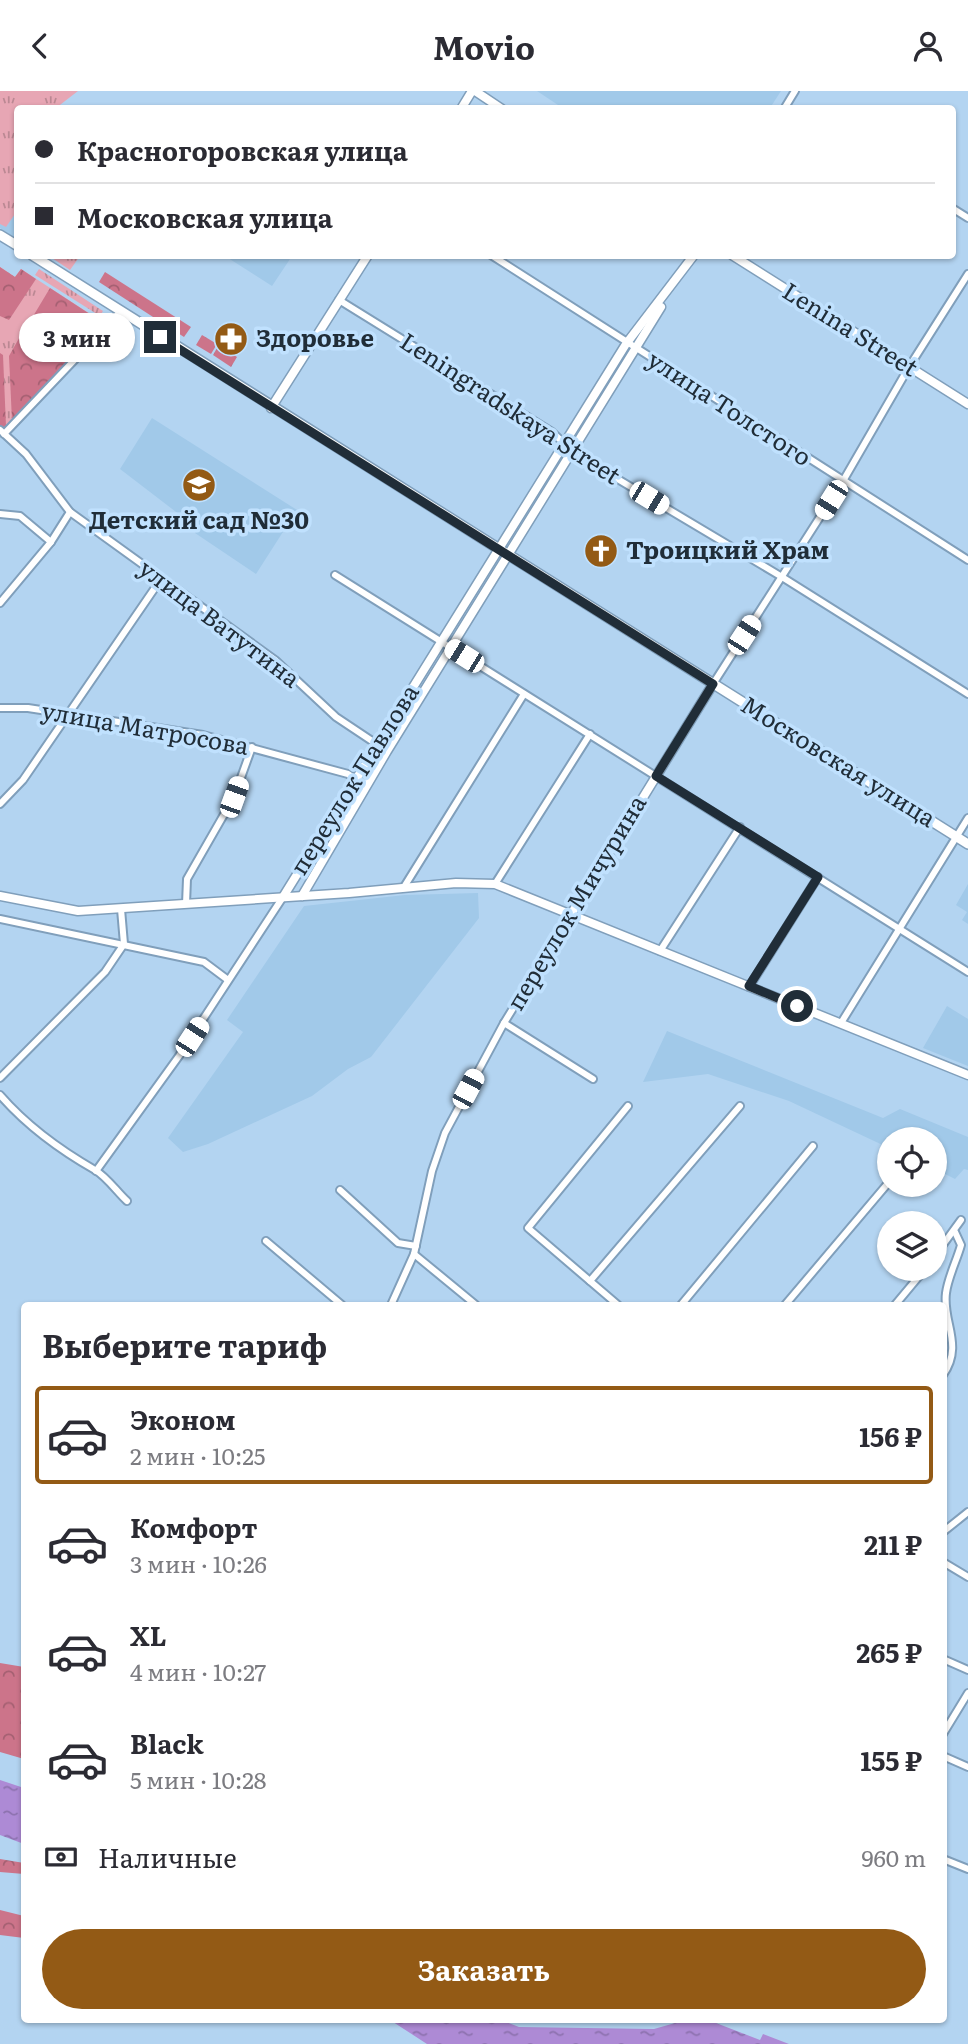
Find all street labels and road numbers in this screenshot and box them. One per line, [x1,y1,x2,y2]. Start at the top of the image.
street label: Lenina Street [777,272,926,384]
street label: Leningradskaya Street [394,322,629,492]
street label: улица Толстого [642,341,819,473]
street label: улица Ватутина [133,550,308,694]
street label: переулок Павлова [280,677,426,881]
street label: Московская улица [735,686,944,834]
street label: улица Матросова [39,691,252,762]
street label: переулок Мичурина [497,787,653,1016]

